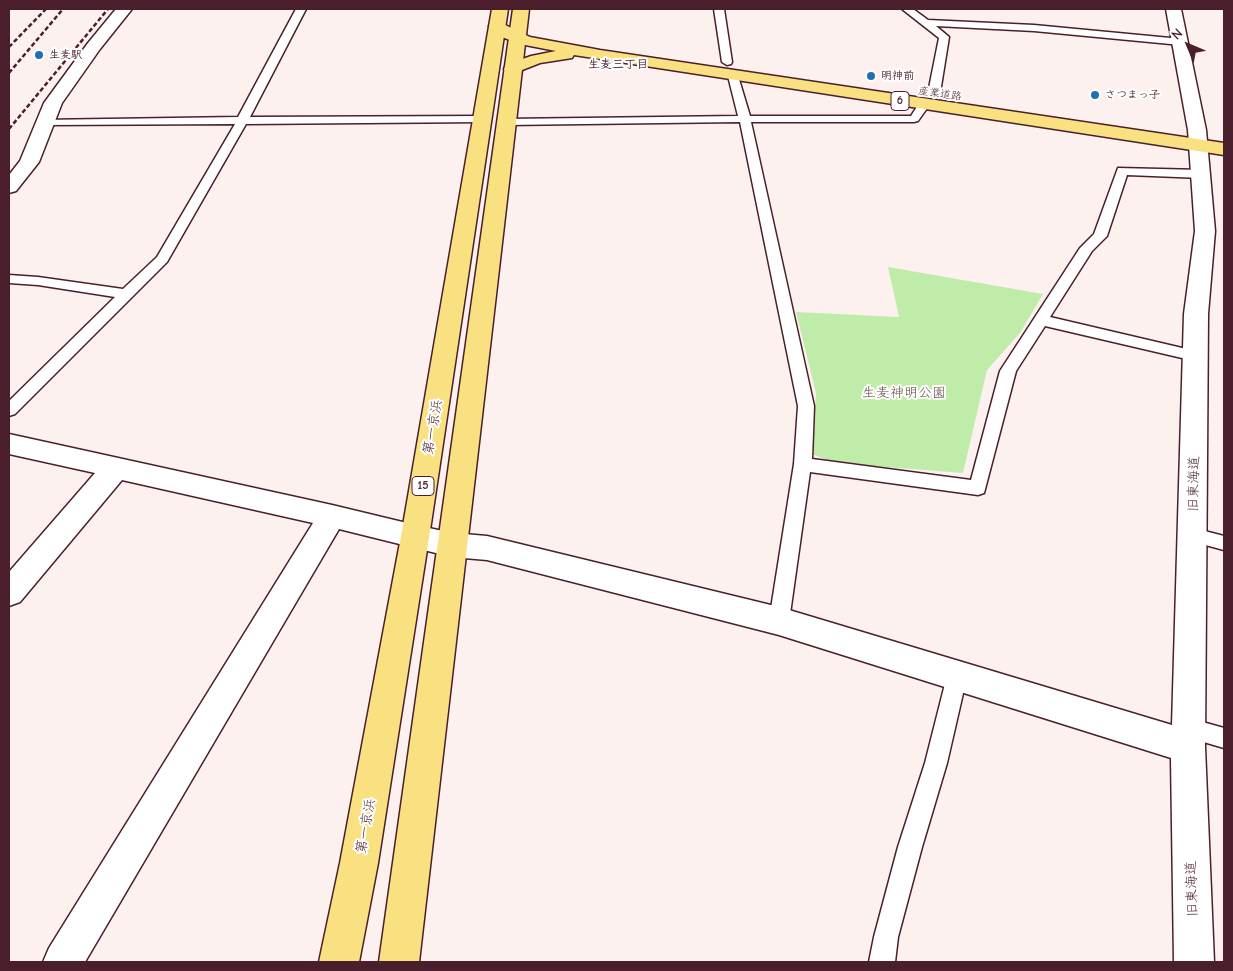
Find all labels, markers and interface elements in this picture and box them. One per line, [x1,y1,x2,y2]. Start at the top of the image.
north arrow [1163,20,1213,70]
text: N [1168,25,1186,43]
place label: 生麦駅 [49,48,82,62]
marker: 生麦駅 [33,49,45,61]
district label: 生麦三丁目 [588,58,648,72]
place label: 明神前 [881,69,914,83]
marker: 明神前 [865,70,877,82]
street label: 産業道路 [917,84,963,104]
place label: さつまっ子 [1105,88,1160,102]
marker: さつまっ子 [1089,89,1101,101]
road number: 6 [891,92,909,110]
park label: 生麦神明公園 [862,385,946,401]
street label: 第一京浜 [420,398,446,456]
street label: 旧東海道 [1185,456,1203,512]
road number: 15 [412,476,434,496]
street label: 第一京浜 [353,797,379,855]
street label: 旧東海道 [1183,861,1201,917]

